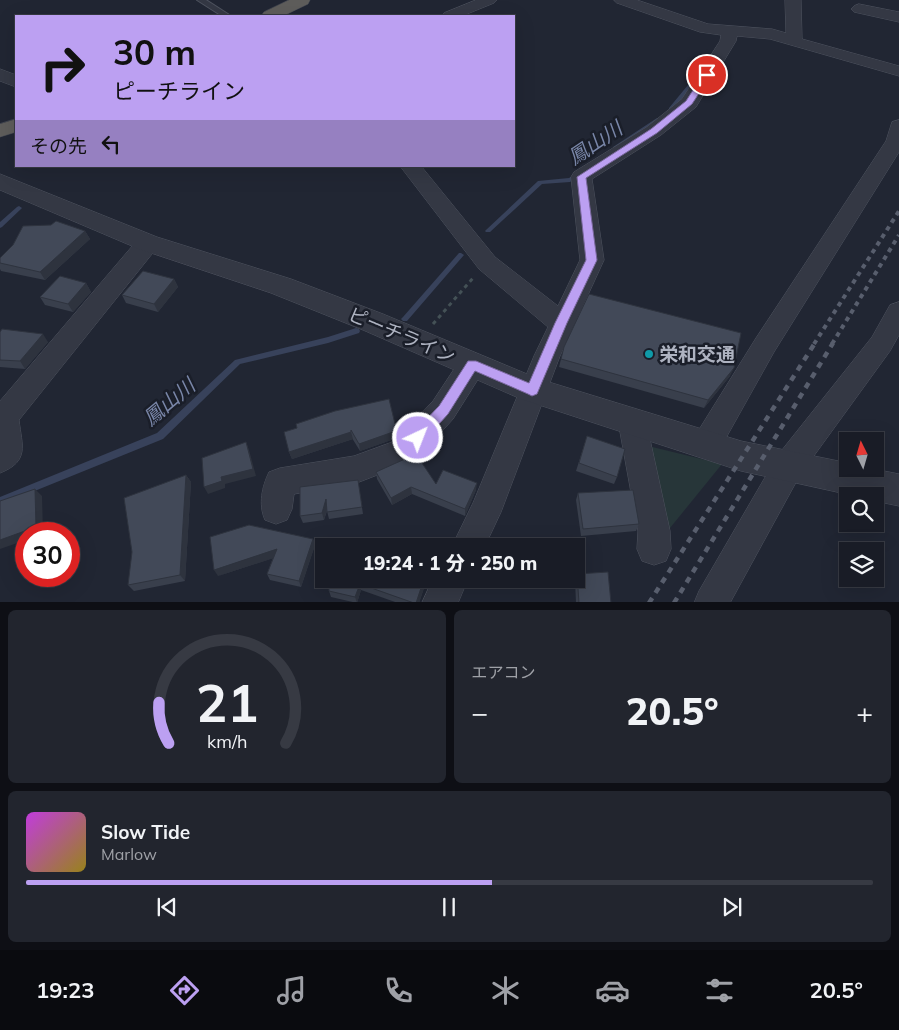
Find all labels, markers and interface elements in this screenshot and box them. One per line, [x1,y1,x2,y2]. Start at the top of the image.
text: 30 m [113,30,196,74]
icon: right [30,35,95,100]
pin [686,54,728,96]
icon: arrive [693,61,721,89]
text: ピーチライン [113,77,245,105]
water label: 鳳山川 [563,114,628,170]
icon: left [97,130,125,158]
text: その先 [30,134,87,158]
street label: ピーチライン [345,302,459,368]
place label: 栄和交通 [659,342,735,366]
marker: 栄和交通 [643,348,655,360]
water label: 鳳山川 [138,371,201,430]
position arrow [391,411,443,463]
north arrow [839,432,884,478]
map controls [839,432,884,587]
button: search [839,487,884,532]
speed limit sign: 30 [15,522,80,587]
button: layers [839,542,884,587]
text: 19:24 · 1 分 · 250 m [363,551,537,575]
text: エアコン [472,662,536,682]
text: 21 [196,670,258,735]
text: 20.5° [626,687,719,735]
text: − [472,695,488,730]
text: + [856,695,873,730]
text: km/h [207,730,247,752]
text: Slow Tide [101,820,190,844]
text: Marlow [101,844,157,864]
icon: previous [153,893,181,921]
icon: pause [435,893,463,921]
icon: next [718,893,746,921]
icon: directions [167,973,202,1008]
icon: music [274,973,309,1008]
icon: phone [381,973,416,1008]
icon: climate [488,973,523,1008]
icon: car [595,973,630,1008]
icon: filters [702,973,737,1008]
text: 19:23 [36,976,94,1004]
text: 20.5° [809,976,863,1004]

